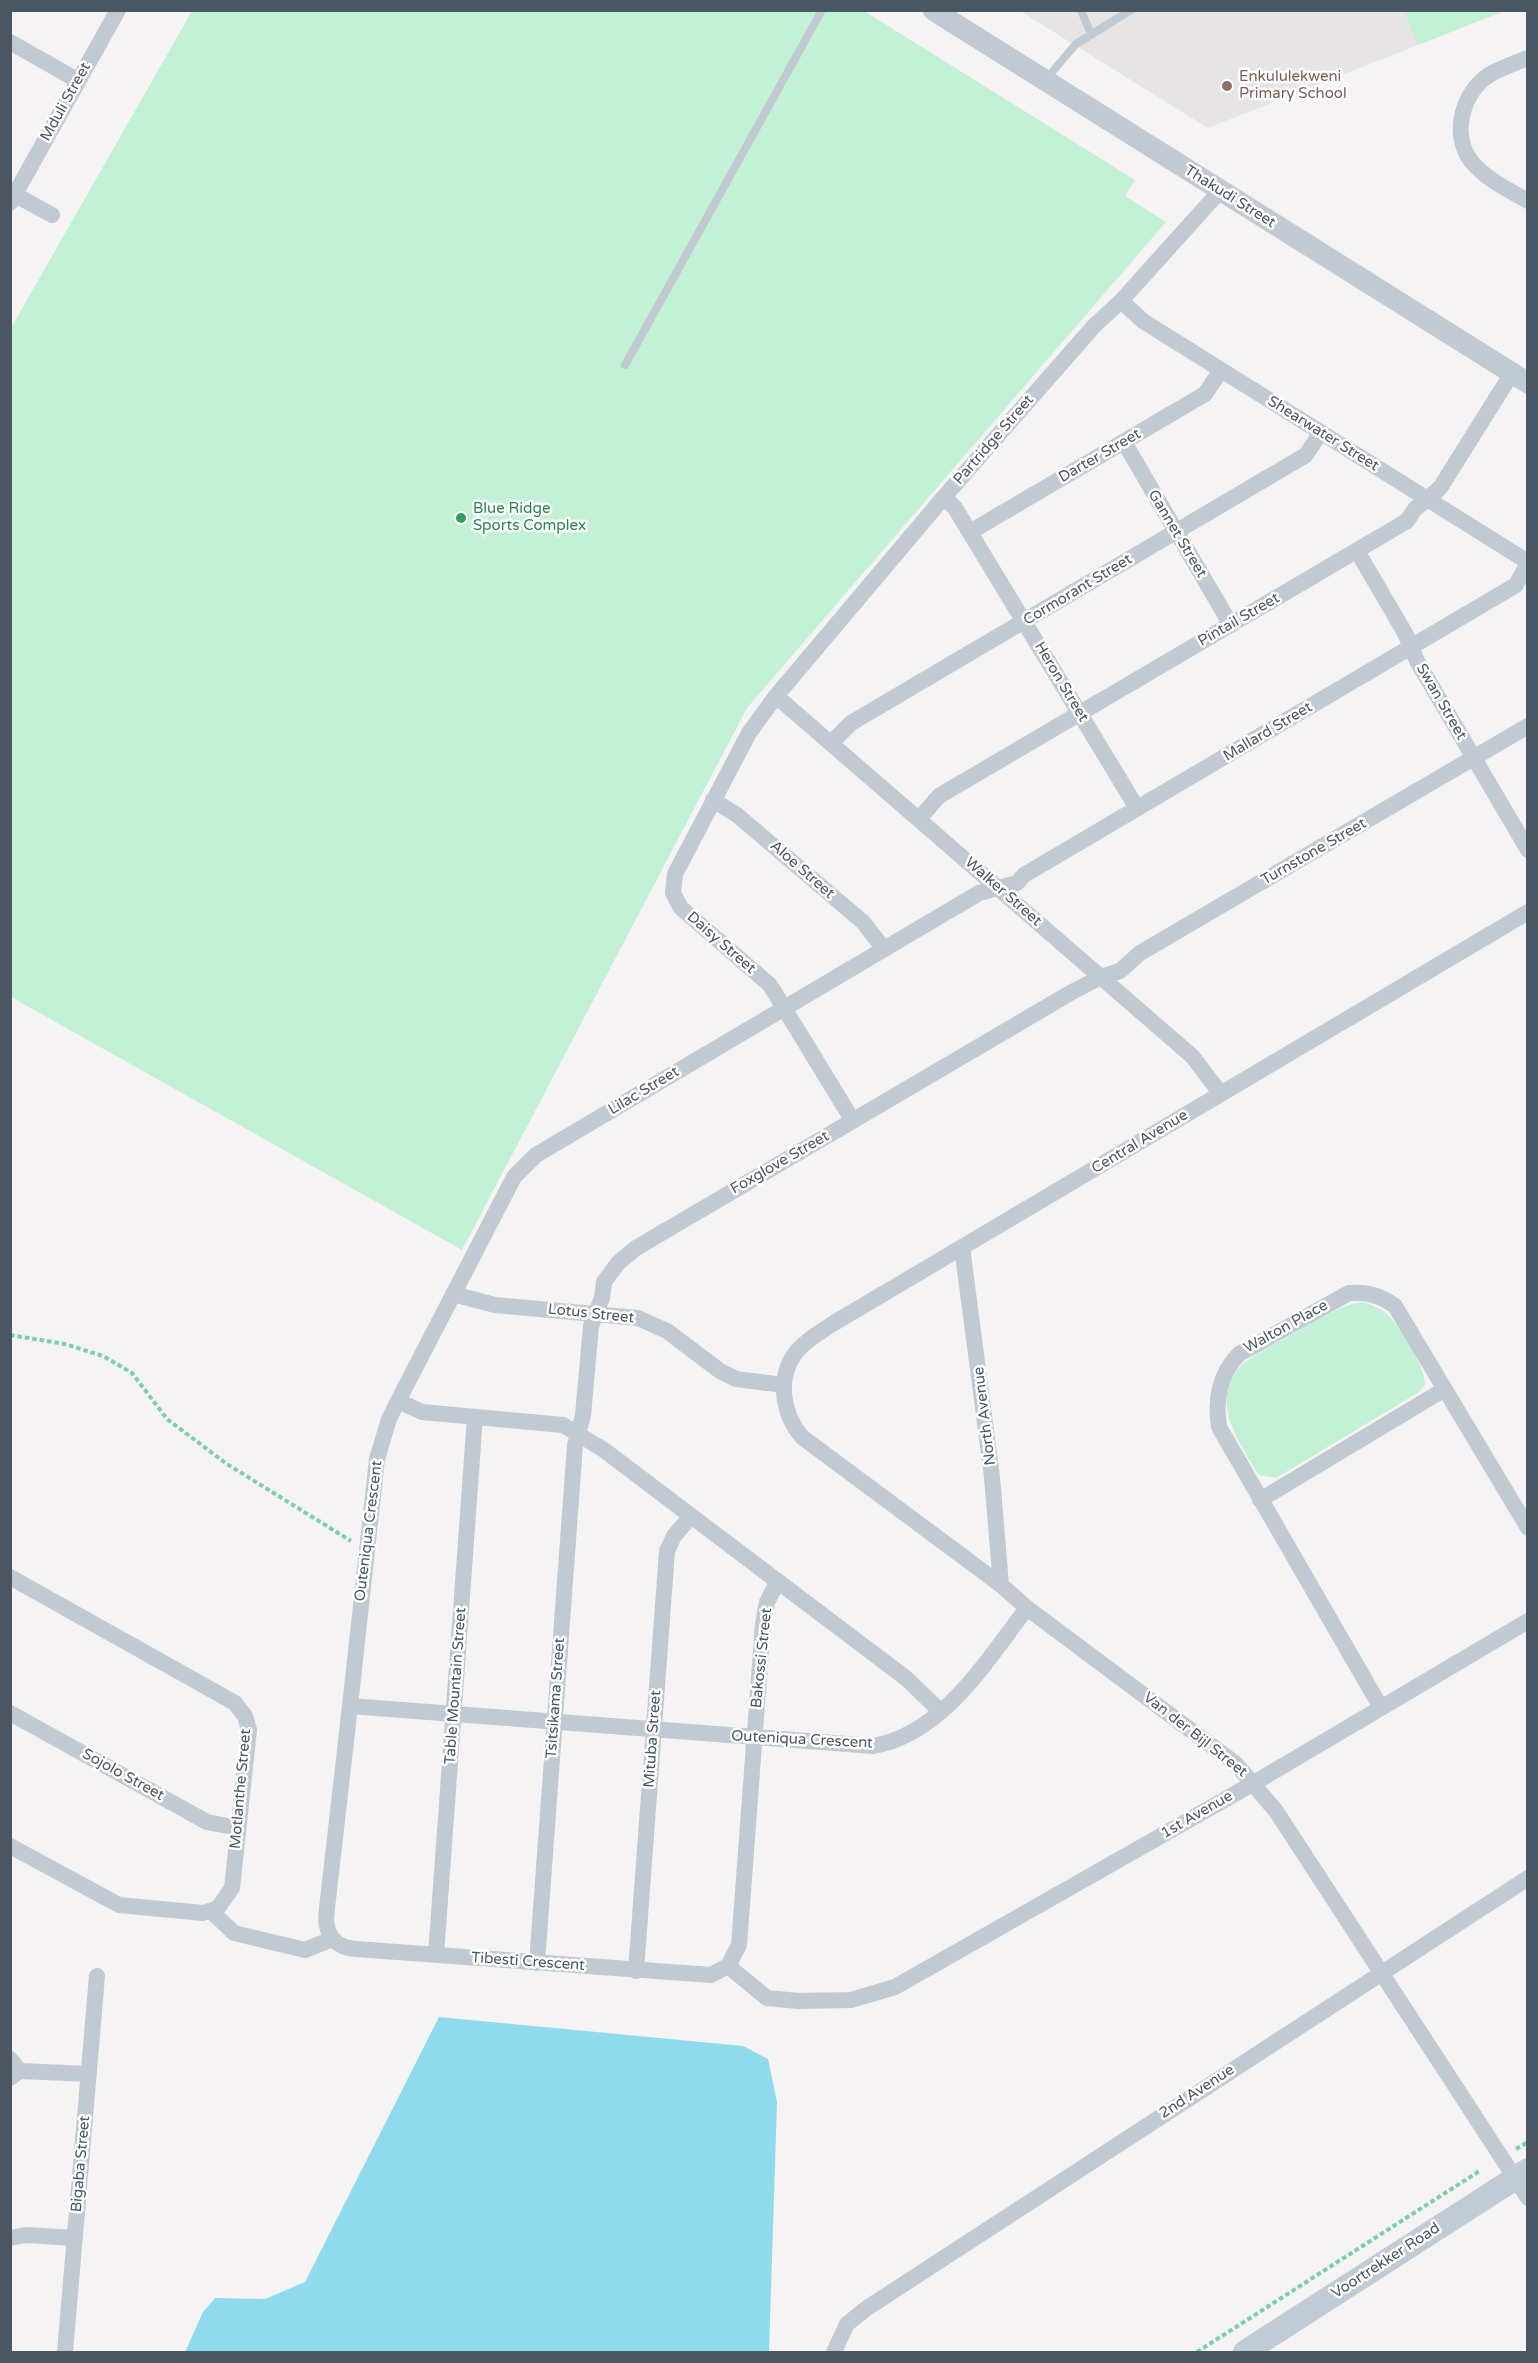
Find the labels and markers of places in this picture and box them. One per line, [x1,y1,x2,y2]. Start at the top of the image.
place label: Enkululekweni Primary School [1239,68,1347,103]
marker: Enkululekweni Primary School [1220,79,1234,93]
place label: Blue Ridge Sports Complex [473,500,586,535]
marker: Blue Ridge Sports Complex [454,511,468,525]

